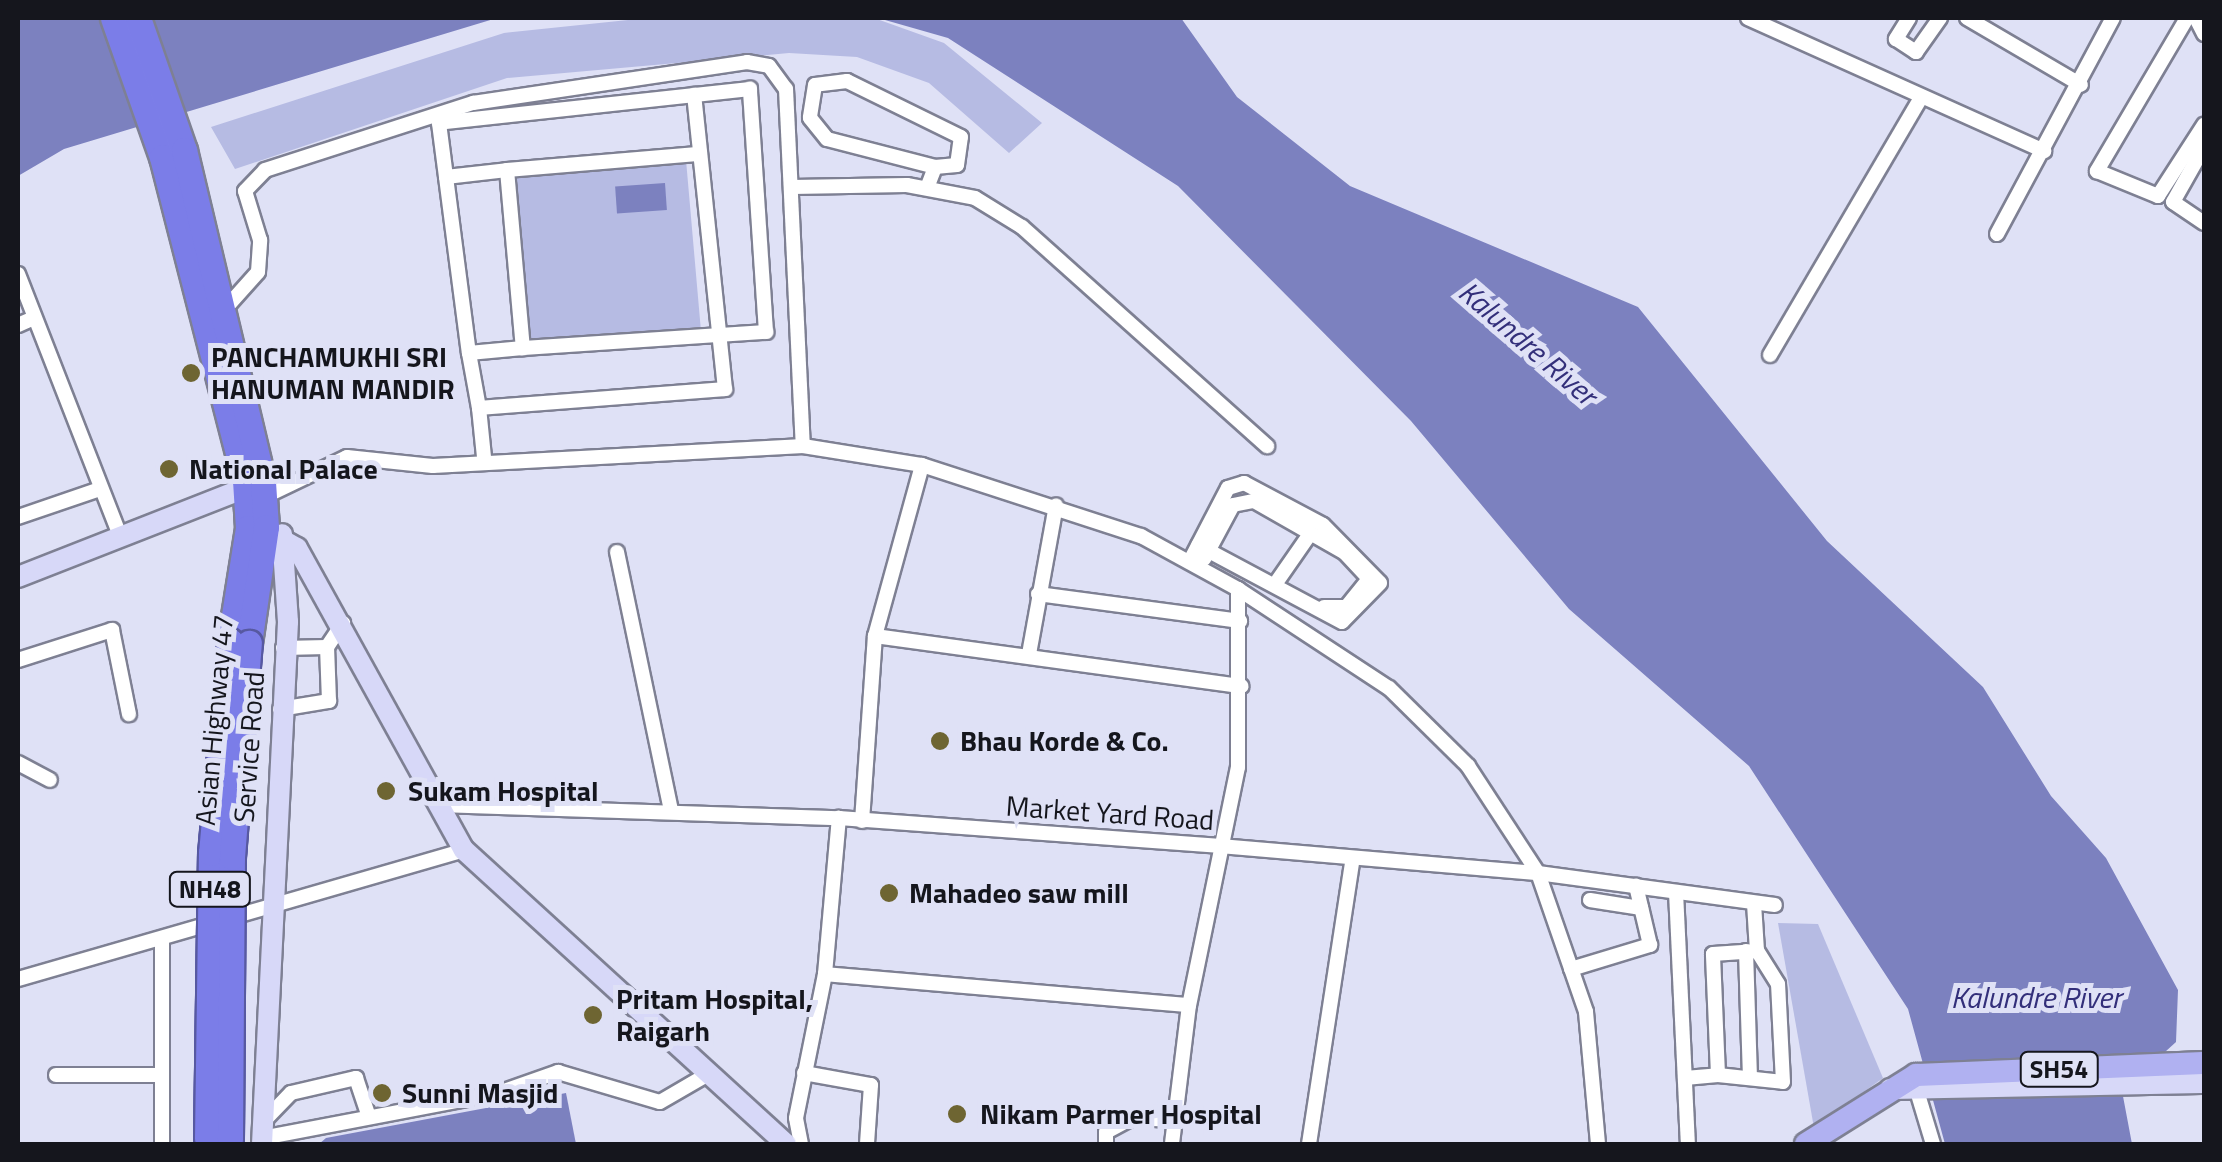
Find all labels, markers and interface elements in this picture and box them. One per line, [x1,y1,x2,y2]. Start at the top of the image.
water label: Kalundre River [1452,273,1604,413]
place label: PANCHAMUKHI SRI HANUMAN MANDIR [211,340,454,406]
marker: PANCHAMUKHI SRI HANUMAN MANDIR [180,362,202,384]
place label: National Palace [189,452,378,486]
marker: National Palace [158,458,180,480]
street label: Asian Highway 47 [188,613,240,827]
street label: Service Road [227,670,271,824]
place label: Bhau Korde & Co. [960,724,1169,758]
marker: Bhau Korde & Co. [929,730,951,752]
place label: Sukam Hospital [408,774,599,808]
marker: Sukam Hospital [373,778,399,804]
street label: Market Yard Road [1005,789,1215,837]
road number: NH48 [168,869,252,909]
place label: Mahadeo saw mill [909,876,1129,910]
marker: Mahadeo saw mill [878,882,900,904]
water label: Kalundre River [1951,979,2121,1015]
place label: Pritam Hospital, Raigarh [616,982,813,1048]
marker: Pritam Hospital, Raigarh [580,1002,606,1028]
road number: SH54 [2019,1049,2099,1089]
place label: Sunni Masjid [402,1076,558,1110]
marker: Sunni Masjid [371,1082,393,1104]
place label: Nikam Parmer Hospital [980,1097,1262,1131]
marker: Nikam Parmer Hospital [944,1101,970,1127]

